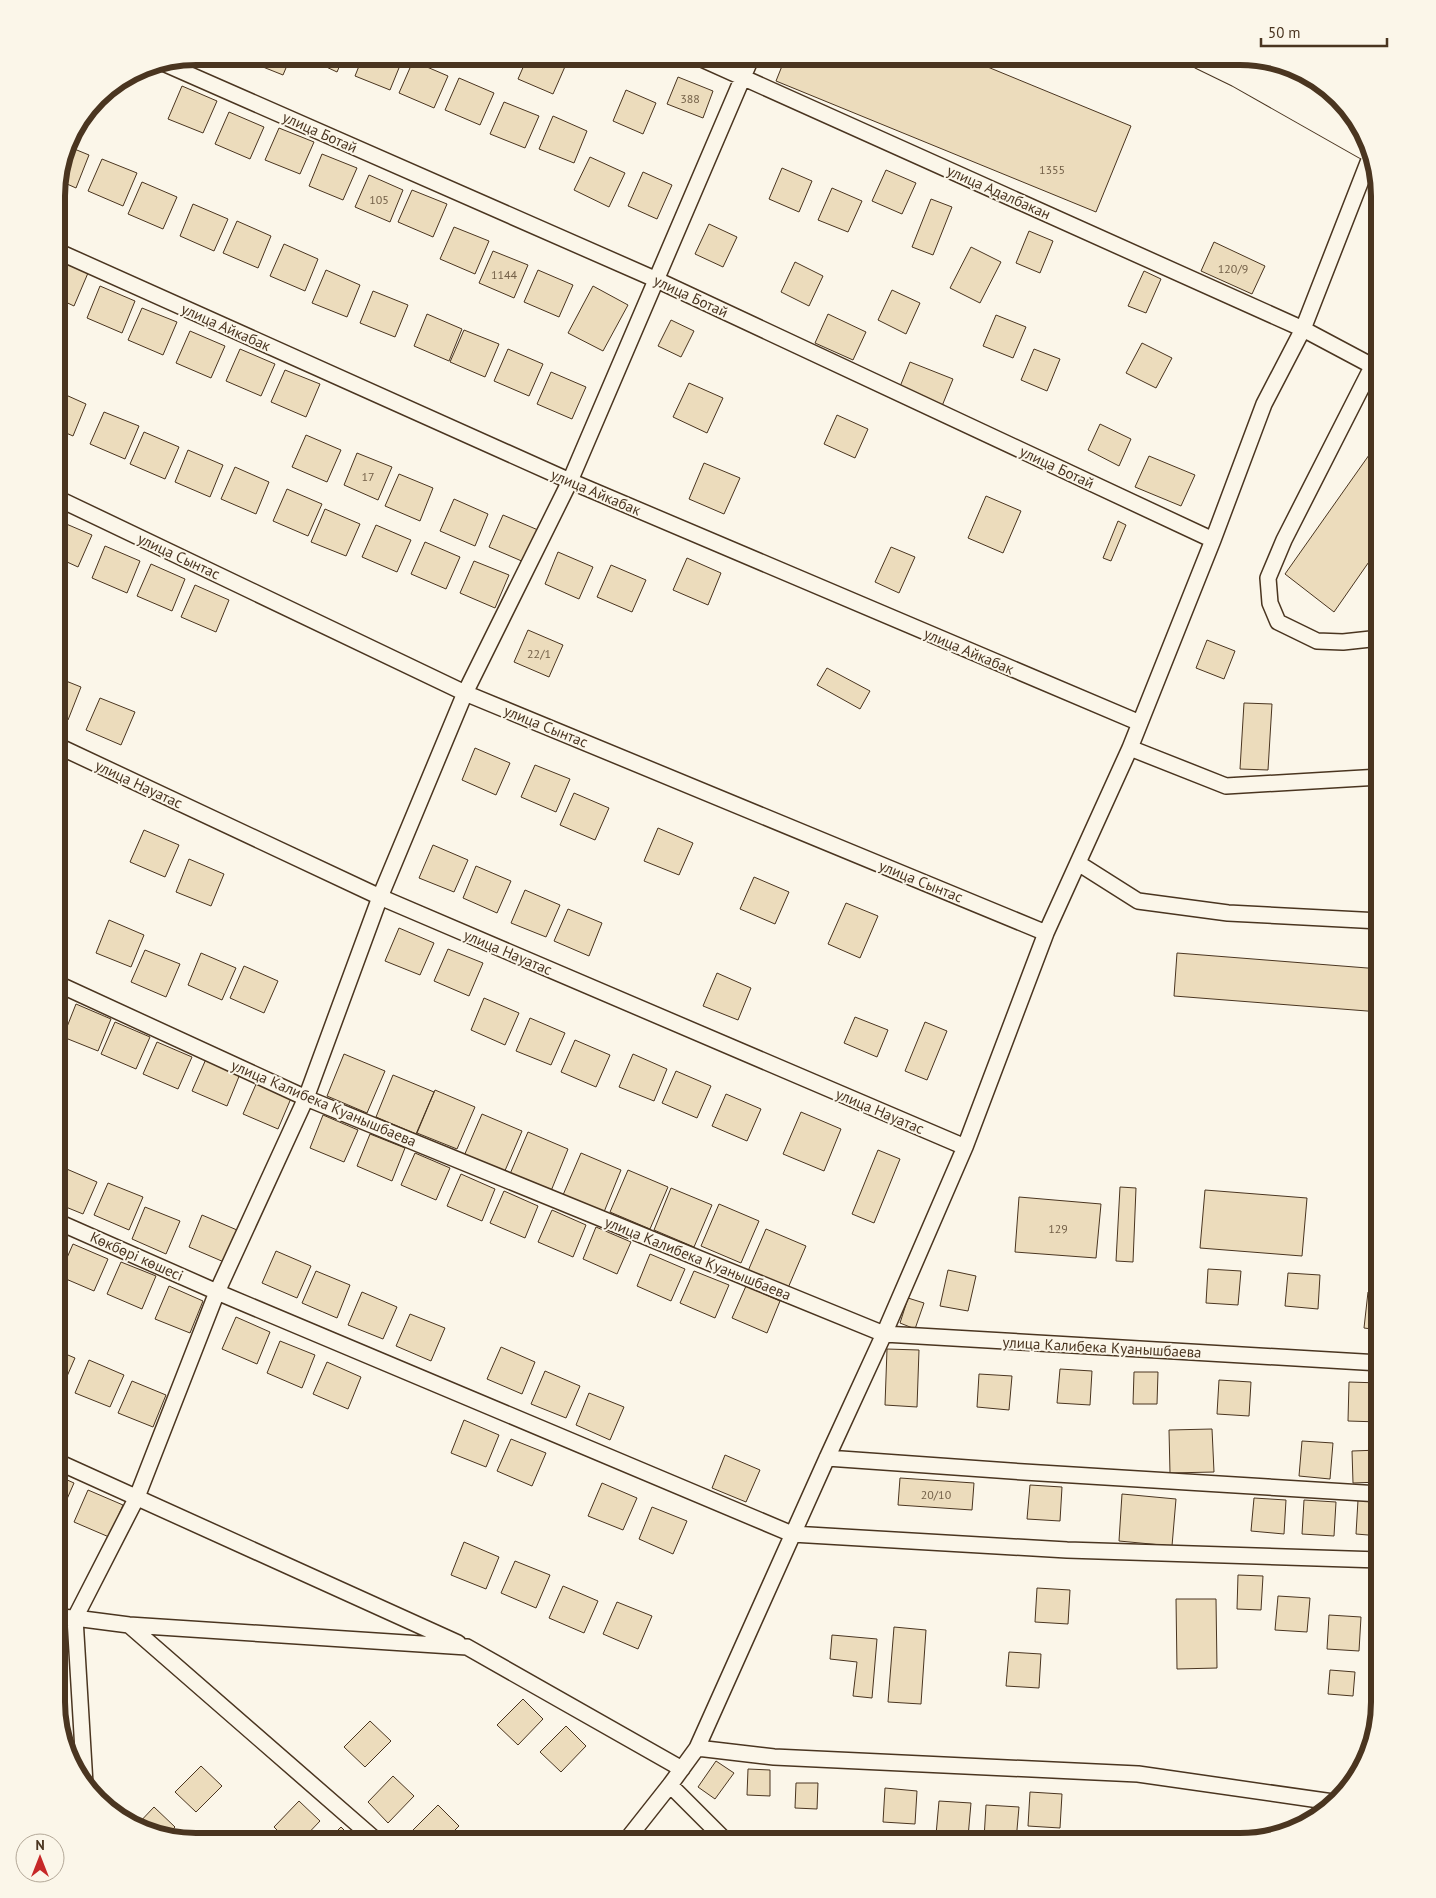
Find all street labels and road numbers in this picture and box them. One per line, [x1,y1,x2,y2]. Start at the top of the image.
street label: улица Ботай [280,107,360,157]
street label: улица Адалбакан [944,161,1054,223]
street label: улица Ботай [651,271,731,321]
street label: улица Айкабак [178,299,274,356]
street label: улица Ботай [1017,442,1097,492]
street label: улица Айкабак [548,465,645,520]
street label: улица Сынтас [135,529,224,583]
street label: улица Айкабак [921,624,1018,679]
street label: улица Сынтас [501,701,591,752]
street label: улица Науатас [92,755,186,813]
street label: улица Сынтас [876,856,966,907]
street label: улица Науатас [461,925,555,979]
street label: улица Калибека Куанышбаева [228,1055,420,1151]
street label: улица Науатас [833,1084,927,1138]
street label: улица Калибека Куанышбаева [602,1212,794,1304]
street label: Көкбөрі көшесі [87,1227,187,1285]
street label: улица Калибека Куанышбаева [1002,1332,1202,1362]

